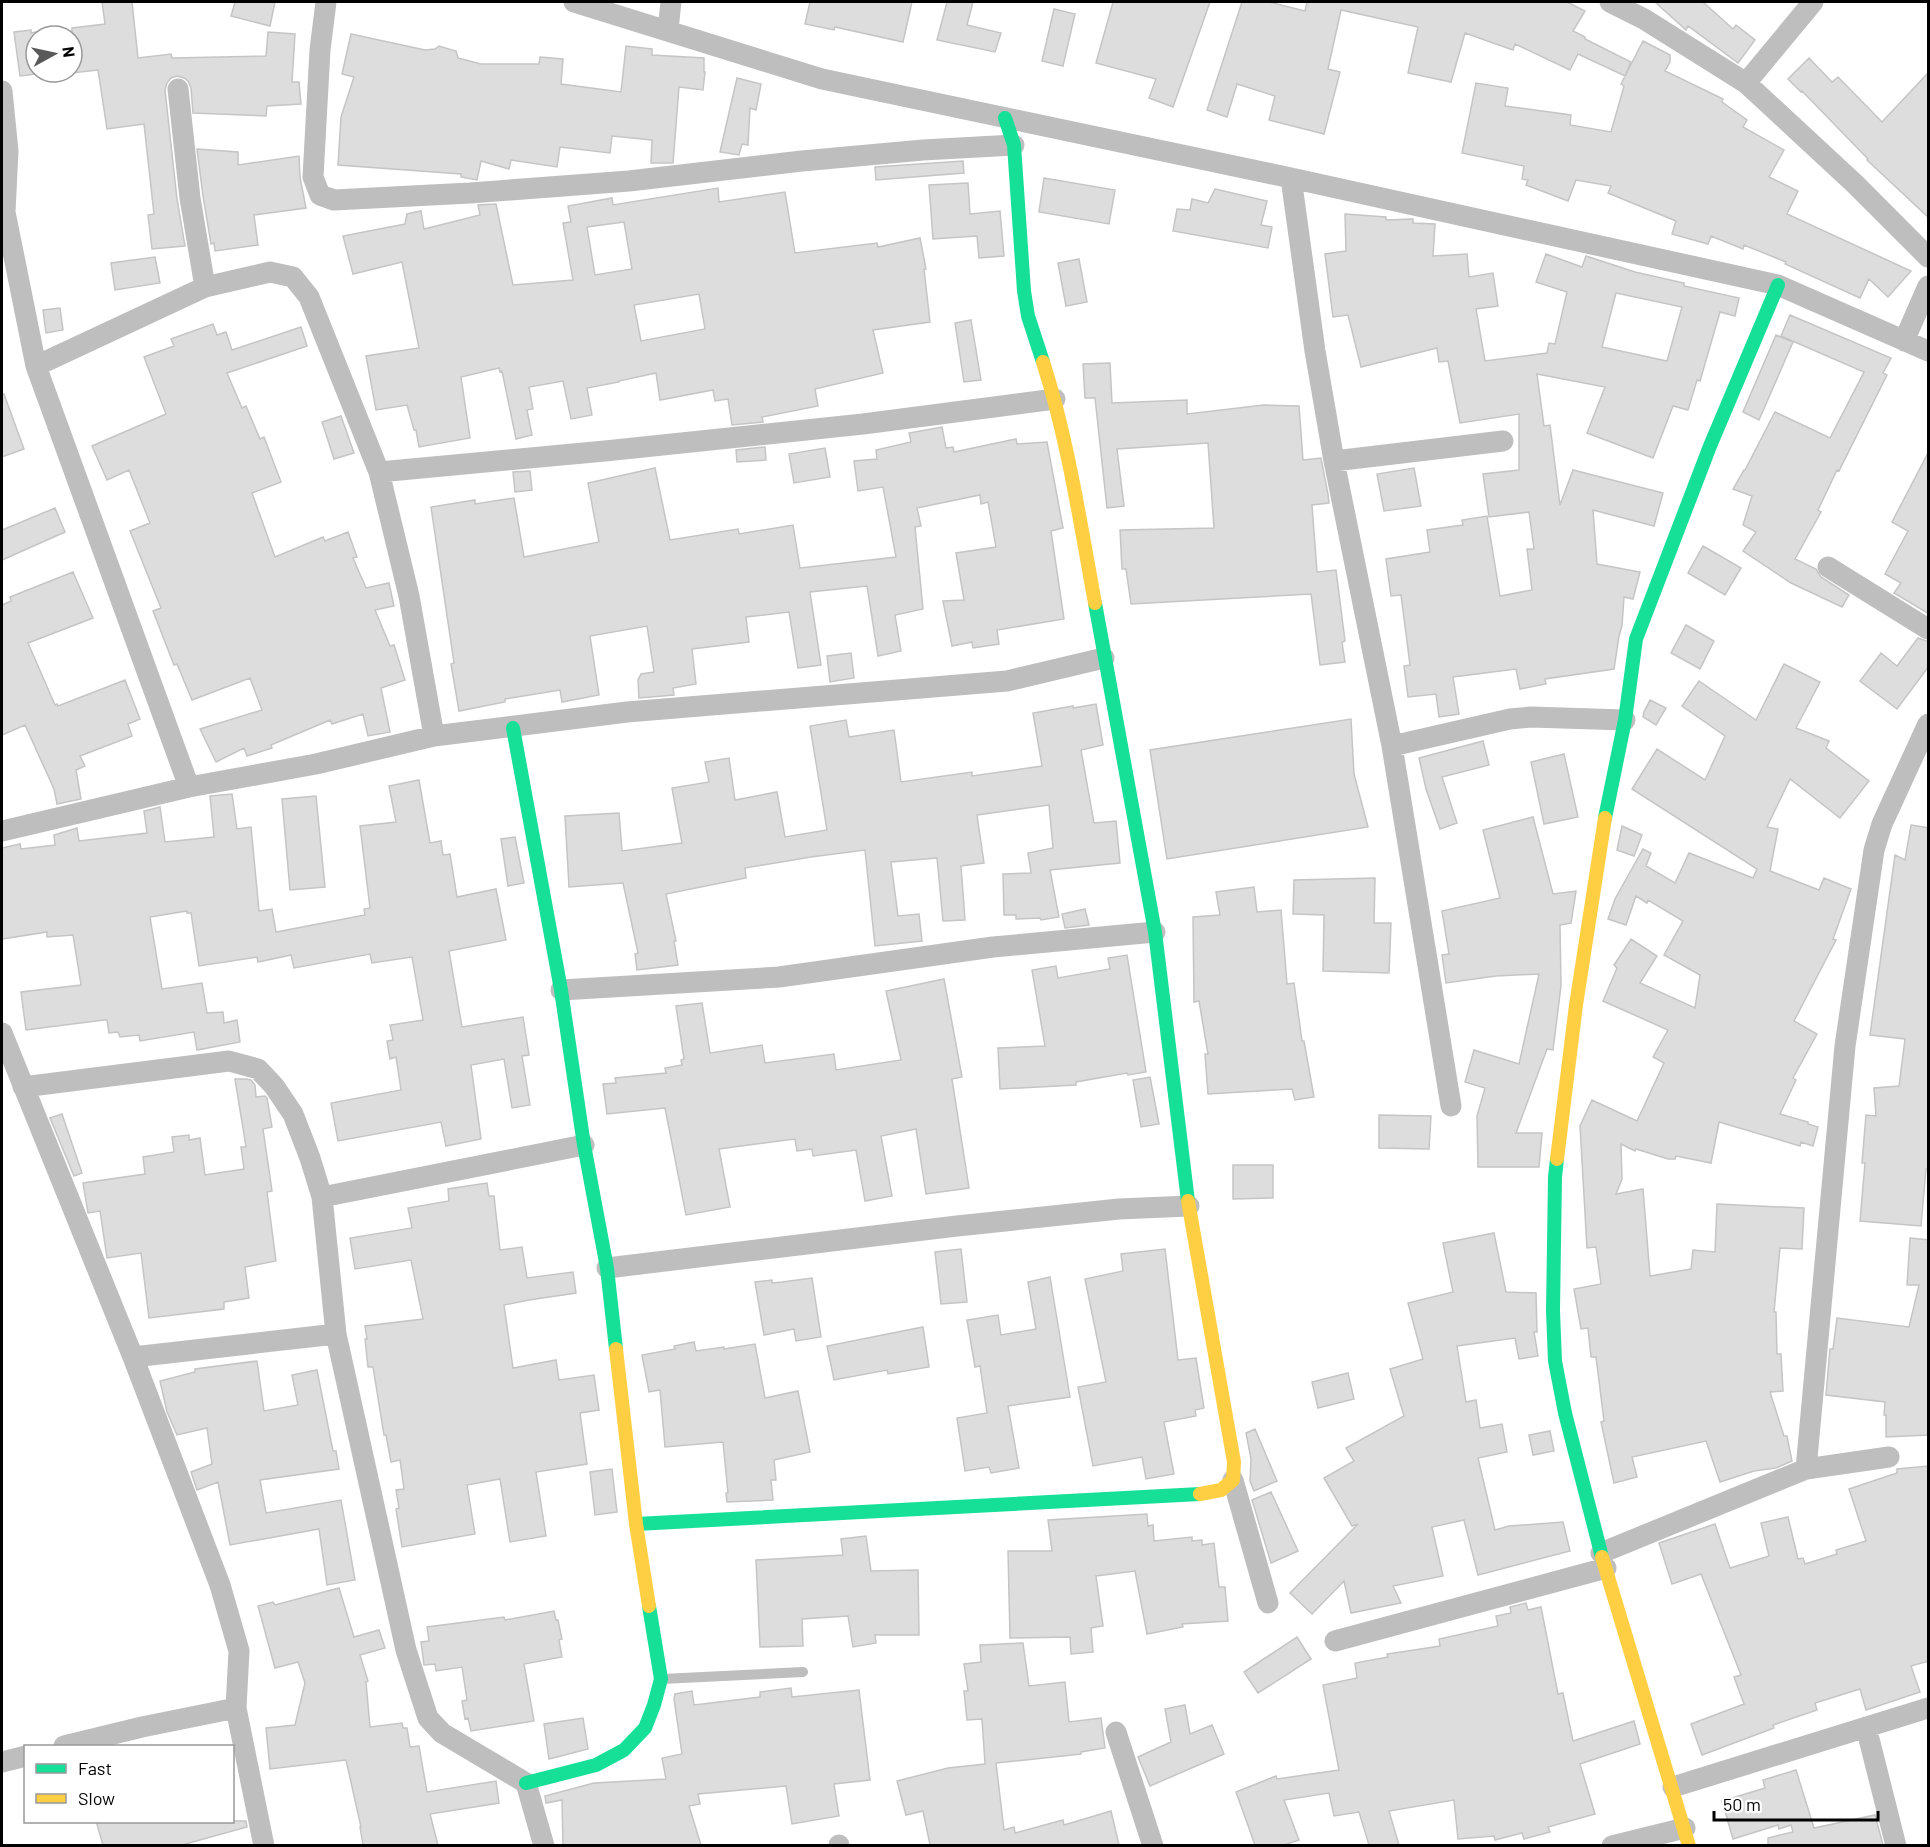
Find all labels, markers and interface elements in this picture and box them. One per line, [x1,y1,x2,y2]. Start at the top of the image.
north arrow [24,24,84,84]
text: N [59,45,79,58]
legend [24,1745,234,1823]
text: Fast [78,1757,112,1779]
scale bar [1714,1784,1878,1822]
text: Slow [78,1787,115,1809]
text: 50 m [1723,1793,1761,1815]

